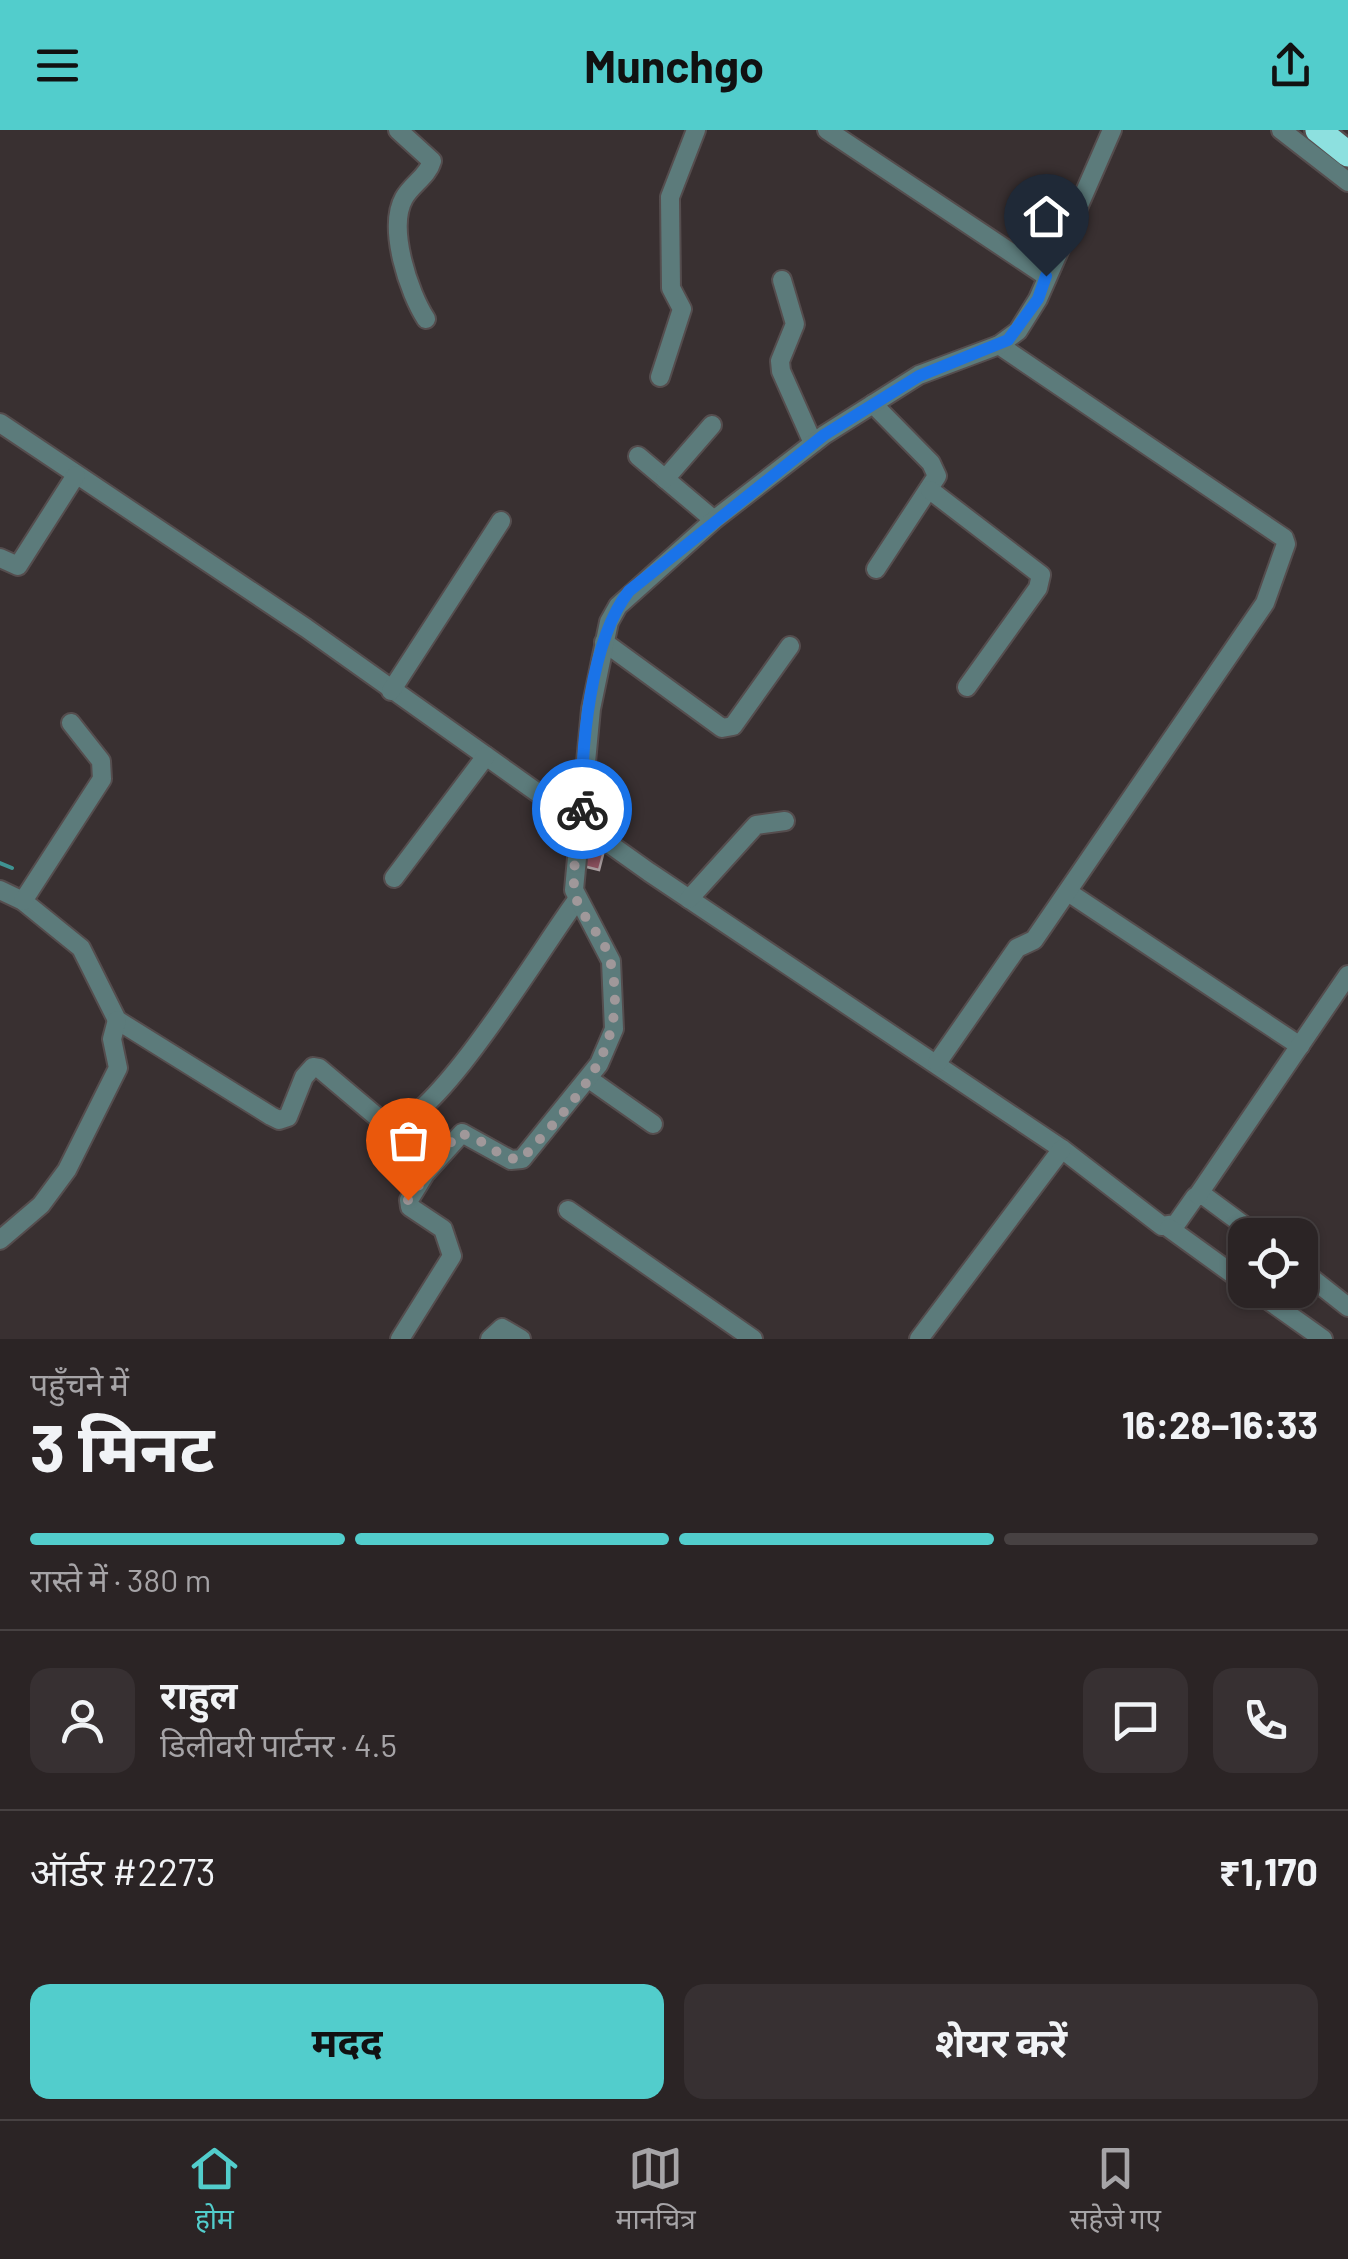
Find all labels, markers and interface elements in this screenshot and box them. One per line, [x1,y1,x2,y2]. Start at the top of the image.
icon: menu [30,38,85,93]
text: Munchgo [584,38,764,92]
icon: share [1263,38,1318,93]
pin [1004,174,1089,277]
icon: home [1019,189,1074,244]
courier [532,759,632,859]
icon: bike [555,782,610,837]
pin [366,1098,451,1201]
icon: bag [381,1113,436,1168]
map controls [1228,1218,1318,1308]
button: locate [1228,1218,1318,1308]
text: पहुँचने में [30,1364,129,1402]
text: 16:28–16:33 [1122,1401,1318,1447]
text: 3 मिनट [30,1407,215,1485]
text: रास्ते में · 380 m [30,1560,211,1598]
button: person [30,1668,135,1773]
button: chat [1083,1668,1188,1773]
button: phone [1213,1668,1318,1773]
text: राहुल [160,1671,237,1717]
text: डिलीवरी पार्टनर · 4.5 [160,1725,397,1763]
text: ऑर्डर #2273 [30,1848,216,1894]
text: ₹1,170 [1219,1848,1318,1894]
button: मदद [30,1984,664,2099]
button: शेयर करें [684,1984,1318,2099]
tab: होम [187,2141,242,2240]
tab: मानचित्र [616,2141,696,2240]
tab: सहेजे गए [1070,2141,1161,2240]

